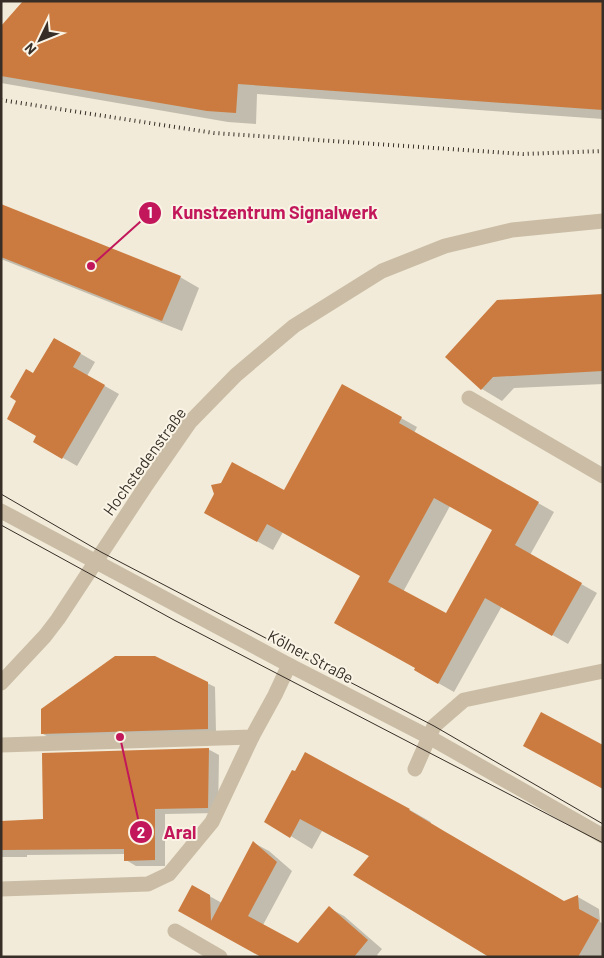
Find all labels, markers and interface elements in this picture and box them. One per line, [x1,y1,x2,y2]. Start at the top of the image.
north arrow [15,15,65,65]
text: N [21,40,40,58]
callout: Kunstzentrum Signalwerk [137,197,388,230]
text: Kunstzentrum Signalwerk [172,201,378,223]
text: 1 [147,203,153,221]
street label: Hochstedenstraße [98,403,190,519]
street label: Kölner Straße [265,625,357,687]
callout: Aral [128,816,206,849]
text: Aral [164,821,196,843]
text: 2 [137,823,145,841]

